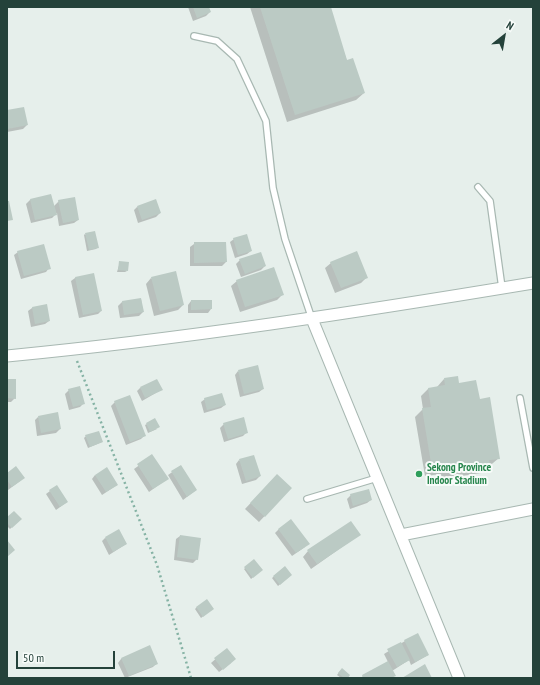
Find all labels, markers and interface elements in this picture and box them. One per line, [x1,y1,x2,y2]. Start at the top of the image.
north arrow [484,16,524,56]
text: N [504,18,516,33]
place label: Sekong Province Indoor Stadium [427,461,491,487]
marker: Sekong Province Indoor Stadium [414,469,424,479]
scale bar [18,643,117,669]
text: 50 m [23,650,44,665]

